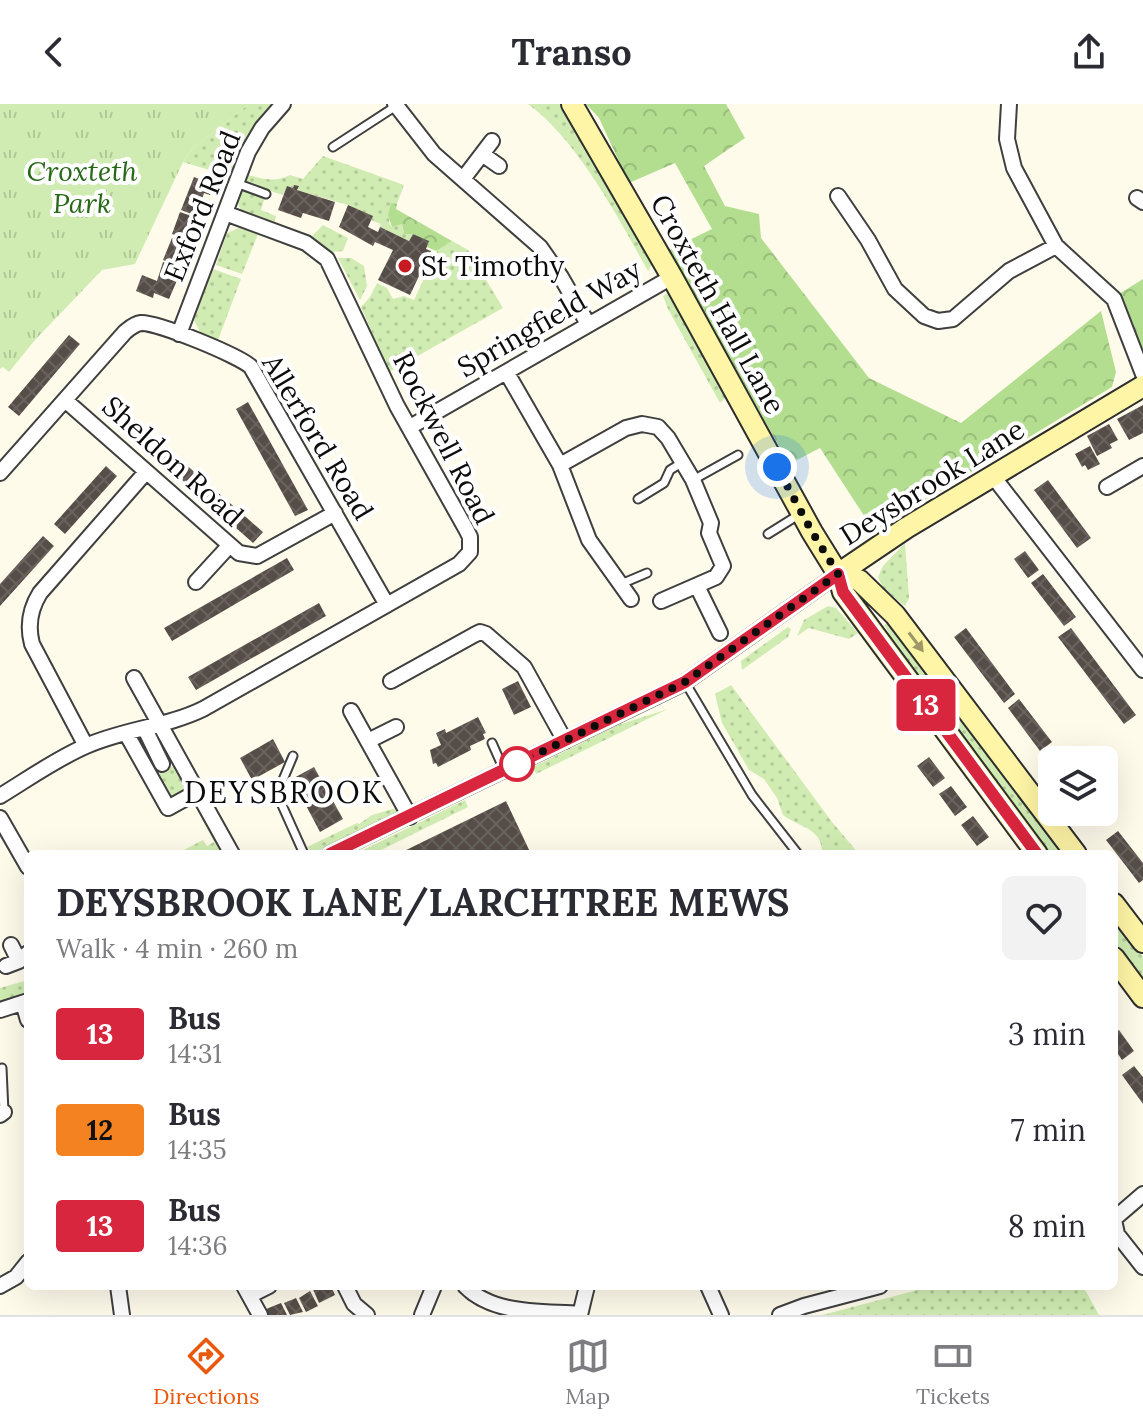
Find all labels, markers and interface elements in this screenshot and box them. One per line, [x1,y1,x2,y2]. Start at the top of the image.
text: Transo [511,29,632,75]
icon: back [32,30,76,74]
icon: share [1067,30,1111,74]
street label: Exford Road [156,126,248,286]
park label: Croxteth Park [27,153,137,221]
street label: Croxteth Hall Lane [643,188,793,420]
place label: St Timothy [421,248,565,284]
street label: Springfield Way [451,251,647,385]
marker: St Timothy [396,257,414,275]
street label: Rockwell Road [385,346,503,530]
street label: Allerford Road [254,347,382,526]
street label: Sheldon Road [95,388,251,534]
street label: Deysbrook Lane [833,411,1031,553]
your location [757,447,797,487]
one-way arrow [908,631,924,653]
line badge: 13 [890,679,962,731]
text: 13 [912,687,940,723]
map controls [1038,746,1118,826]
button: layers [1038,746,1118,826]
unlabelled marker [500,747,534,781]
district label: DEYSBROOK [184,773,384,811]
button: heart [1002,876,1086,960]
text: DEYSBROOK LANE/LARCHTREE MEWS [56,878,790,926]
text: Walk · 4 min · 260 m [56,932,298,965]
text: Bus [168,999,221,1037]
text: 3 min [1008,1015,1086,1053]
text: 13 [86,1016,114,1052]
text: 14:31 [168,1037,222,1070]
text: Bus [168,1095,221,1133]
text: 7 min [1011,1111,1086,1149]
text: 12 [87,1112,113,1148]
text: 14:35 [168,1133,227,1166]
text: Bus [168,1191,221,1229]
text: 8 min [1008,1207,1086,1245]
text: 13 [86,1208,114,1244]
text: 14:36 [168,1229,228,1262]
tab: Directions [153,1334,259,1410]
tab: Map [565,1334,610,1410]
tab: Tickets [916,1334,990,1410]

